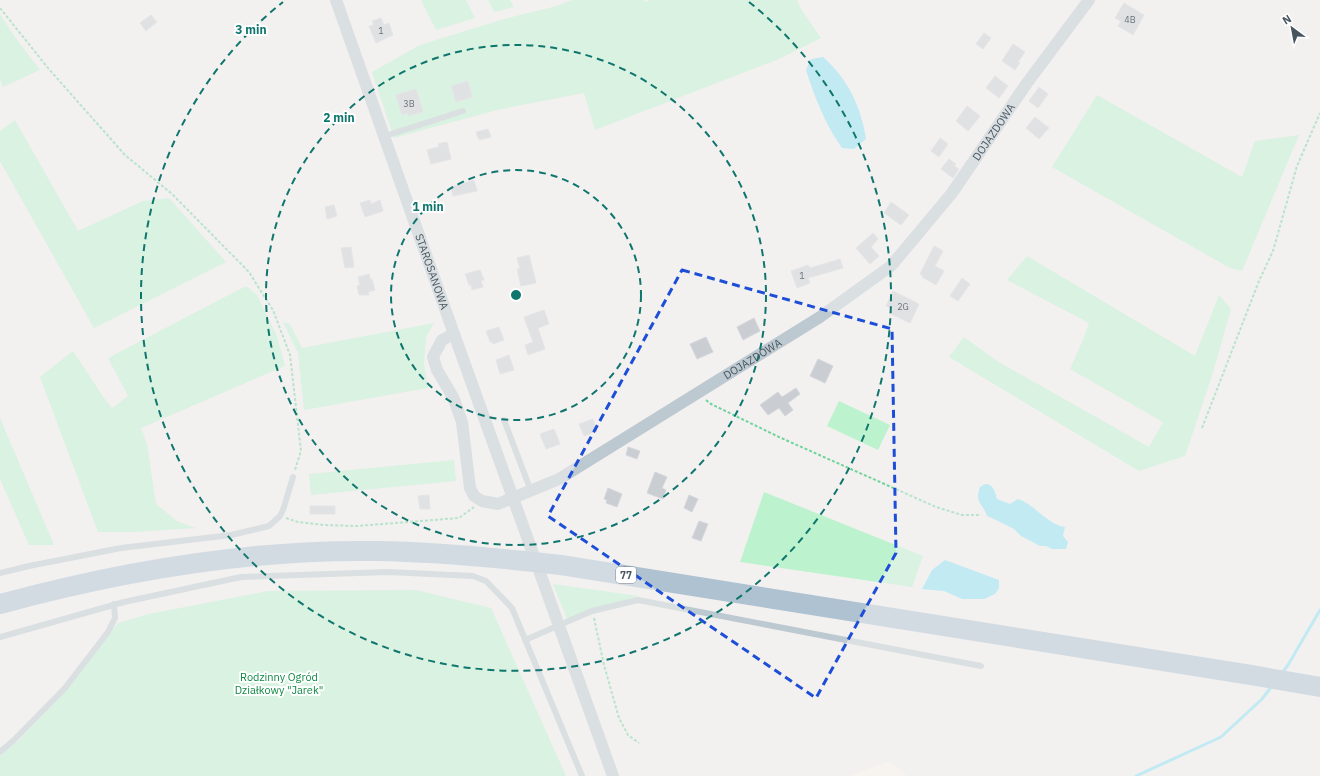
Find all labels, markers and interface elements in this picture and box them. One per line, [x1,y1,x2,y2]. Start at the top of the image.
north arrow [1272,8,1312,48]
text: N [1280,11,1294,28]
house number: 4B [1124,14,1136,25]
text: 3 min [235,22,267,37]
house number: 1 [378,25,384,36]
house number: 3B [403,98,415,109]
street label: DOJAZDOWA [969,101,1018,163]
text: 2 min [323,110,355,125]
text: 1 min [412,199,444,214]
street label: STAROSANOWA [412,232,452,311]
house number: 1 [799,270,805,281]
centre of rings [509,288,523,302]
house number: 2G [897,301,909,312]
street label: DOJAZDOWA [721,336,784,382]
road number: 77 [616,567,636,583]
park label: Rodzinny Ogród Działkowy "Jarek" [235,670,323,697]

